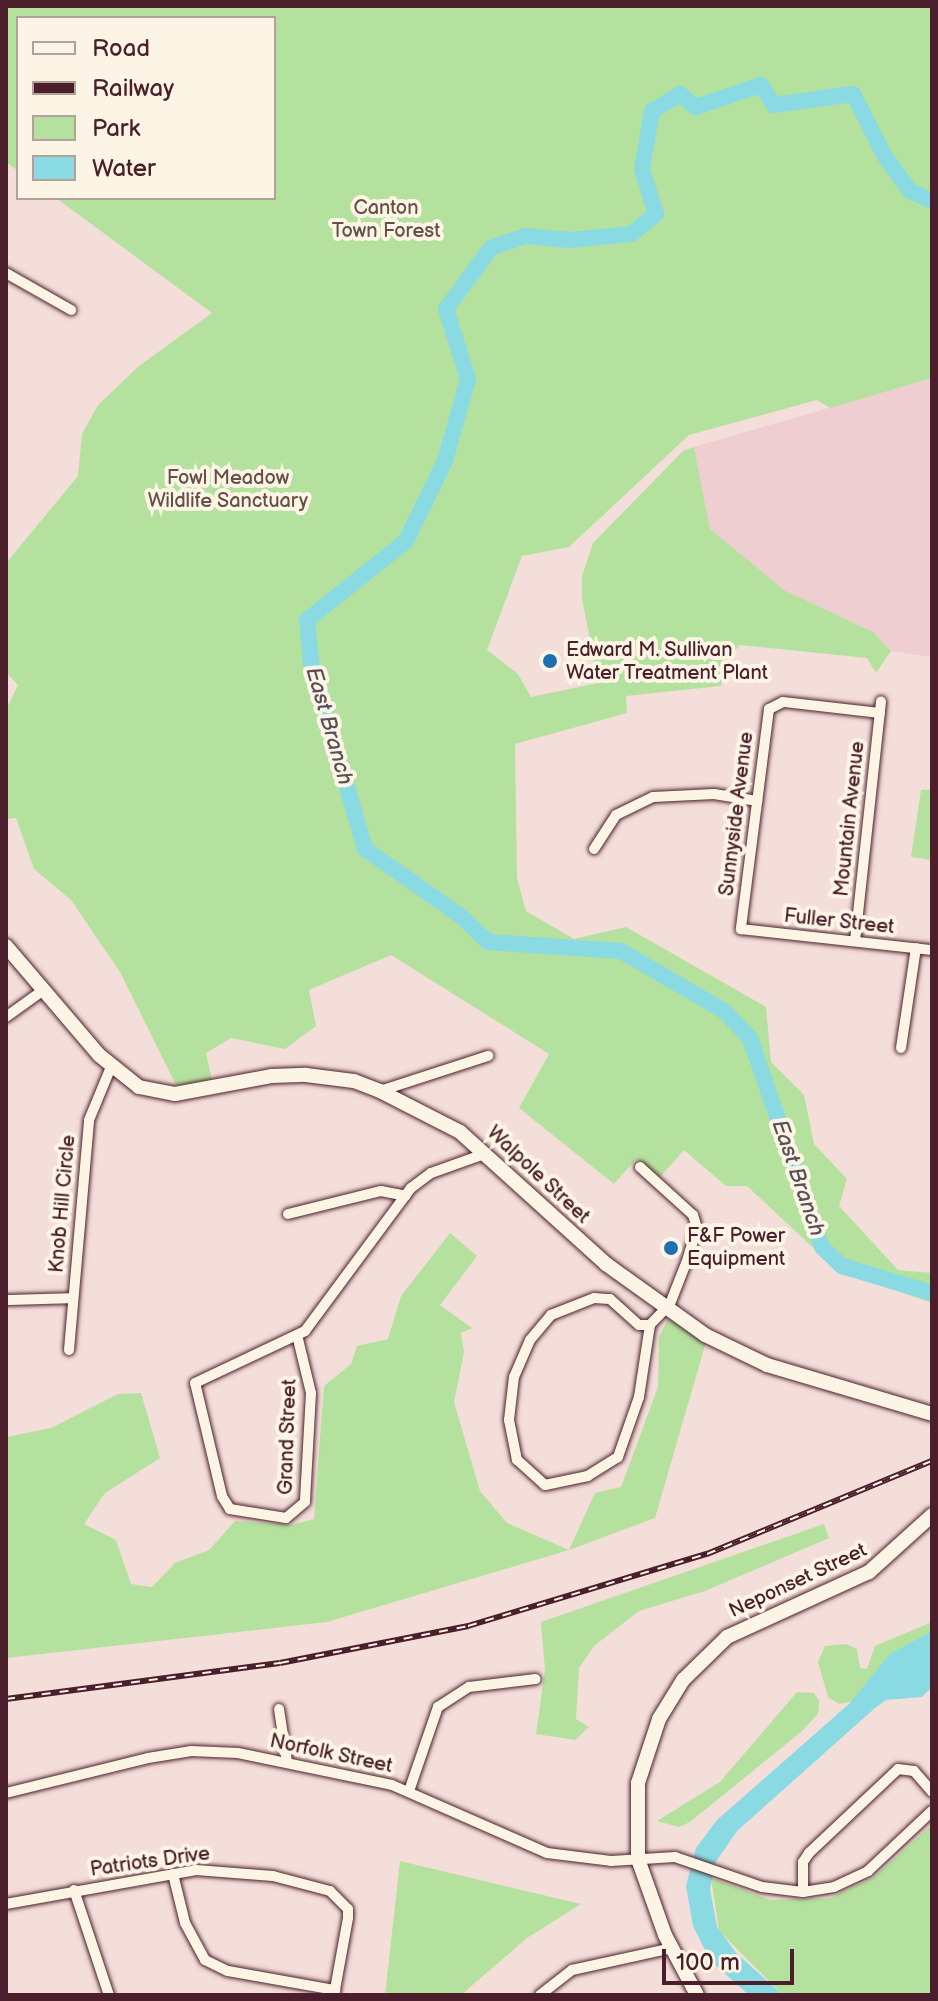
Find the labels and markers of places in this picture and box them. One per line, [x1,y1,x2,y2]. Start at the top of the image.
place label: Edward M. Sullivan Water Treatment Plant [566,638,768,685]
marker: Edward M. Sullivan Water Treatment Plant [541,652,559,670]
place label: F&F Power Equipment [687,1224,785,1271]
marker: F&F Power Equipment [662,1239,680,1257]

